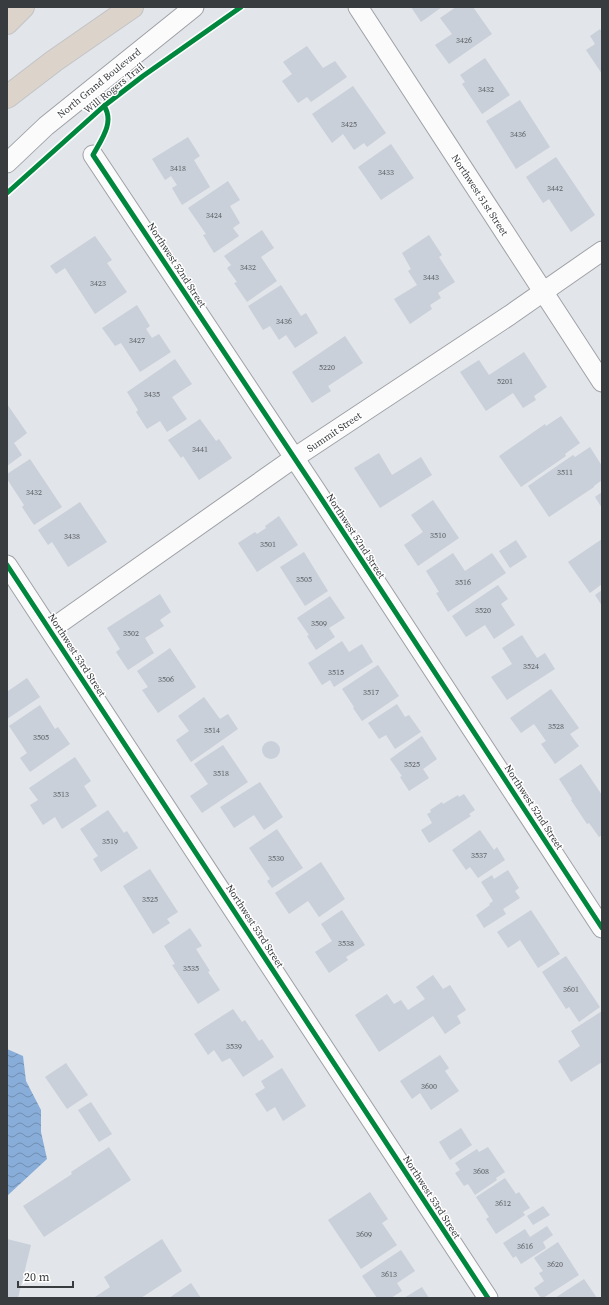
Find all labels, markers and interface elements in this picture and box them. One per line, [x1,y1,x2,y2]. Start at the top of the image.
house number: 3426 [456,35,472,46]
street label: North Grand Boulevard [54,45,144,121]
street label: Will Rogers Trail [81,60,147,116]
house number: 3432 [478,84,494,95]
house number: 3425 [341,119,357,130]
house number: 3436 [510,129,526,140]
street label: Northwest 51st Street [449,152,512,239]
house number: 3418 [170,163,186,174]
house number: 3433 [378,167,394,178]
house number: 3442 [547,183,563,194]
house number: 3424 [206,210,222,221]
street label: Northwest 52nd Street [145,220,210,310]
house number: 3432 [240,262,256,273]
house number: 3443 [423,272,439,283]
house number: 3423 [90,278,106,289]
house number: 3436 [276,316,292,327]
house number: 3427 [129,335,145,346]
house number: 5220 [319,362,335,373]
house number: 5201 [497,376,513,387]
house number: 3435 [144,389,160,400]
street label: Summit Street [304,408,364,455]
house number: 3441 [192,444,208,455]
house number: 3511 [557,467,573,478]
house number: 3432 [26,487,42,498]
street label: Northwest 52nd Street [324,491,389,581]
house number: 3510 [430,530,446,541]
house number: 3438 [64,531,80,542]
house number: 3501 [260,539,276,550]
house number: 3505 [296,574,312,585]
house number: 3516 [455,577,471,588]
house number: 3520 [475,605,491,616]
street label: Northwest 53rd Street [45,611,109,700]
house number: 3509 [311,618,327,629]
house number: 3502 [123,628,139,639]
house number: 3524 [523,661,539,672]
house number: 3515 [328,667,344,678]
house number: 3506 [158,674,174,685]
house number: 3517 [363,687,379,698]
house number: 3528 [548,721,564,732]
house number: 3514 [204,725,220,736]
house number: 3505 [33,732,49,743]
house number: 3525 [404,759,420,770]
street label: Northwest 52nd Street [502,762,567,852]
house number: 3518 [213,768,229,779]
house number: 3513 [53,789,69,800]
house number: 3519 [102,836,118,847]
house number: 3537 [471,850,487,861]
house number: 3530 [268,853,284,864]
street label: Northwest 53rd Street [223,882,287,971]
house number: 3525 [142,894,158,905]
house number: 3538 [338,938,354,949]
house number: 3535 [183,963,199,974]
house number: 3601 [563,984,579,995]
house number: 3539 [226,1041,242,1052]
house number: 3600 [421,1081,437,1092]
street label: Northwest 53rd Street [400,1153,464,1242]
house number: 3608 [473,1166,489,1177]
house number: 3612 [495,1198,511,1209]
house number: 3609 [356,1229,372,1240]
house number: 3616 [517,1241,533,1252]
house number: 3620 [547,1259,563,1270]
scale bar [18,1263,73,1289]
text: 20 m [24,1269,50,1285]
house number: 3613 [381,1269,397,1280]

